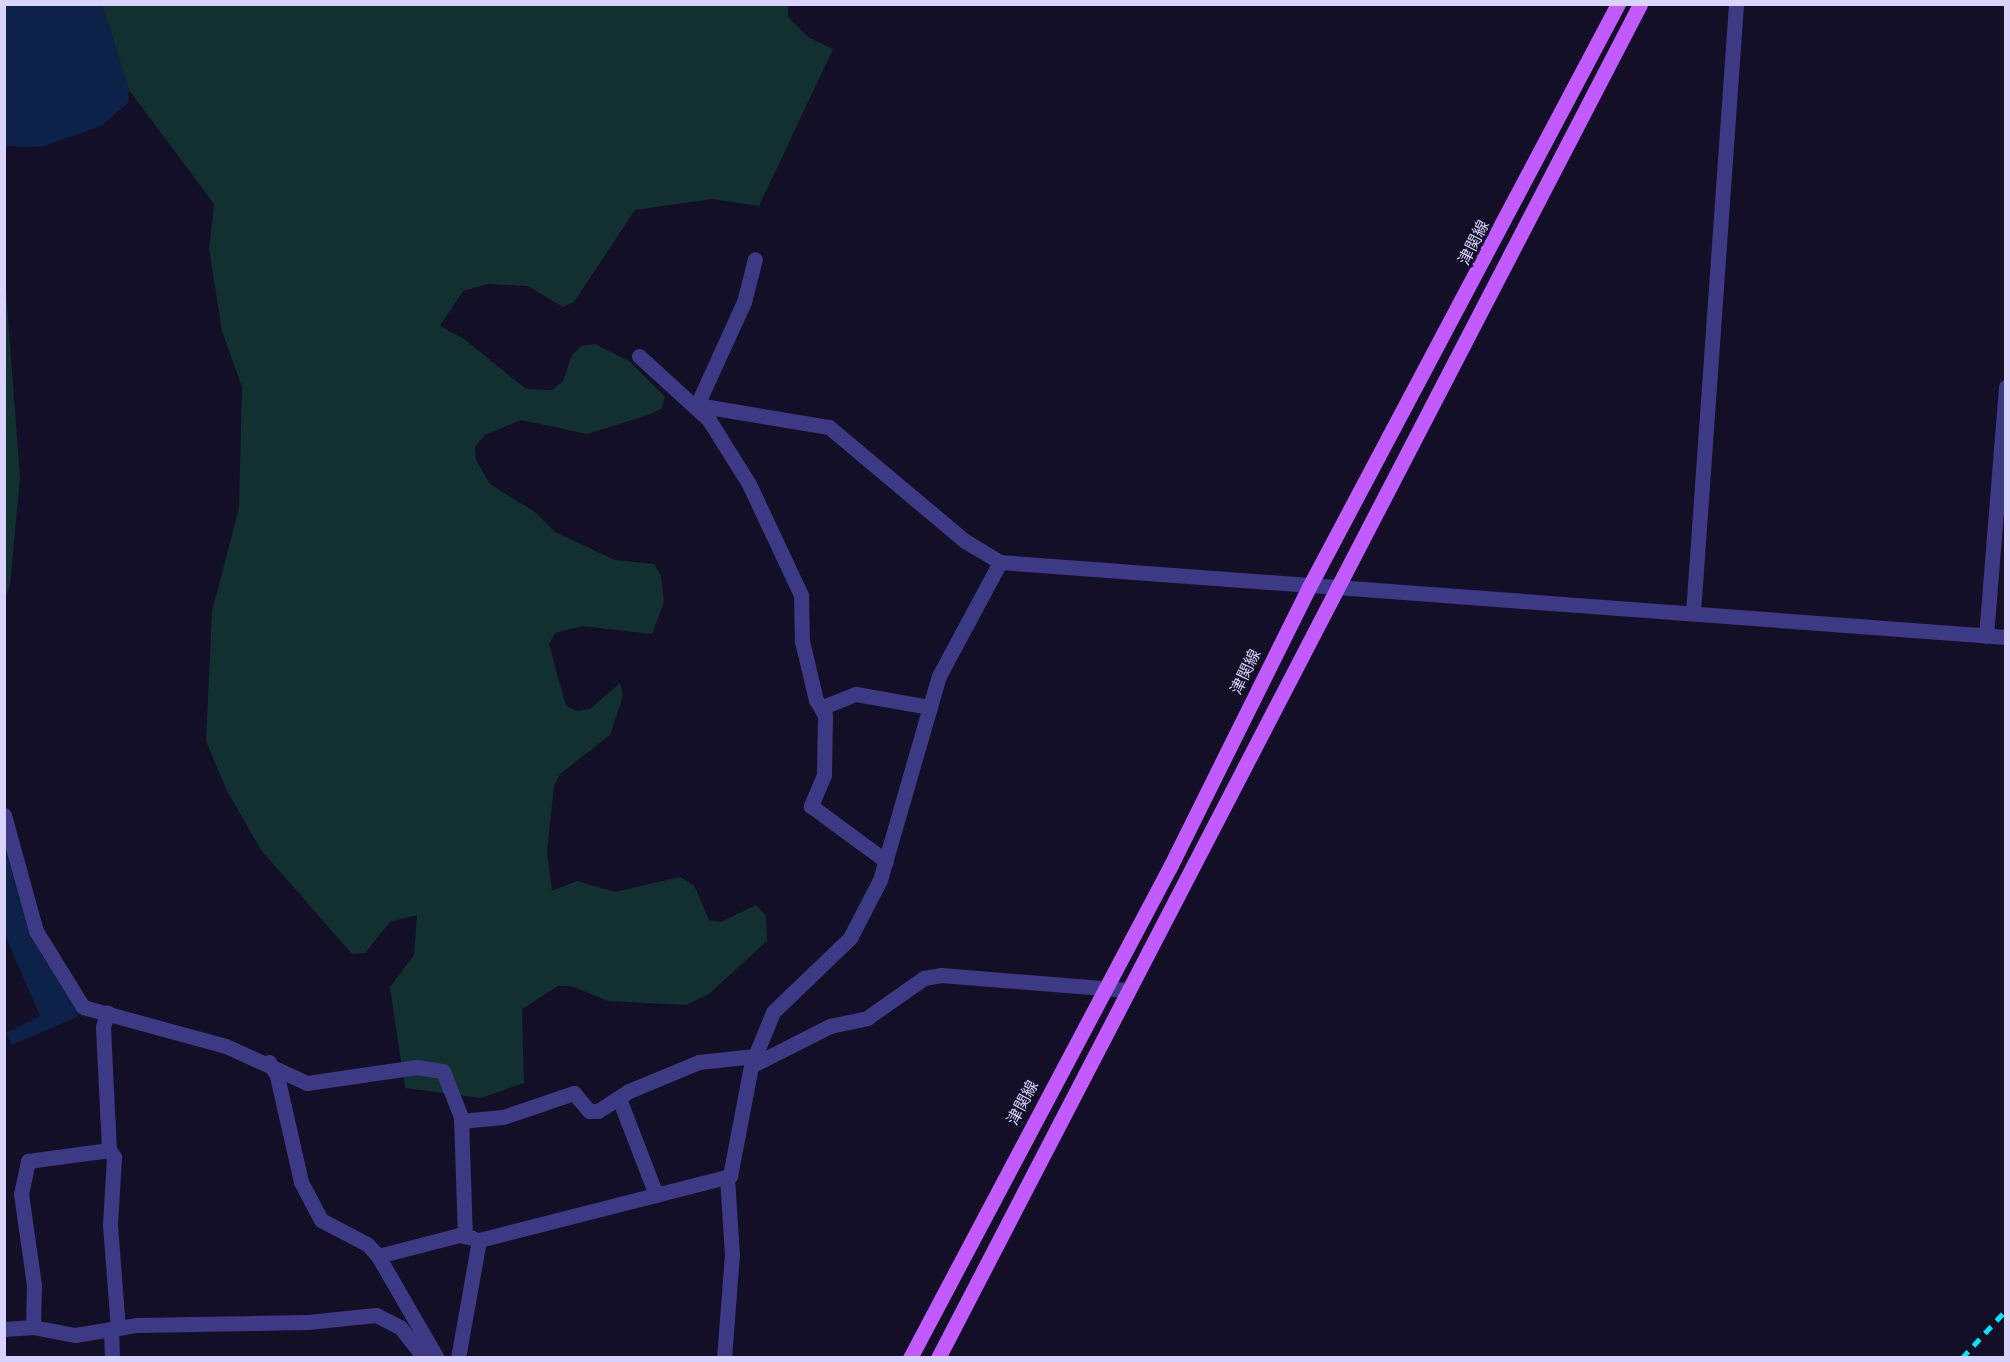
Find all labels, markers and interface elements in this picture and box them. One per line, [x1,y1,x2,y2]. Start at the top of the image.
street label: 津関線 [1455,217,1493,269]
street label: 津関線 [1227,646,1265,698]
street label: 津関線 [1003,1077,1043,1129]

